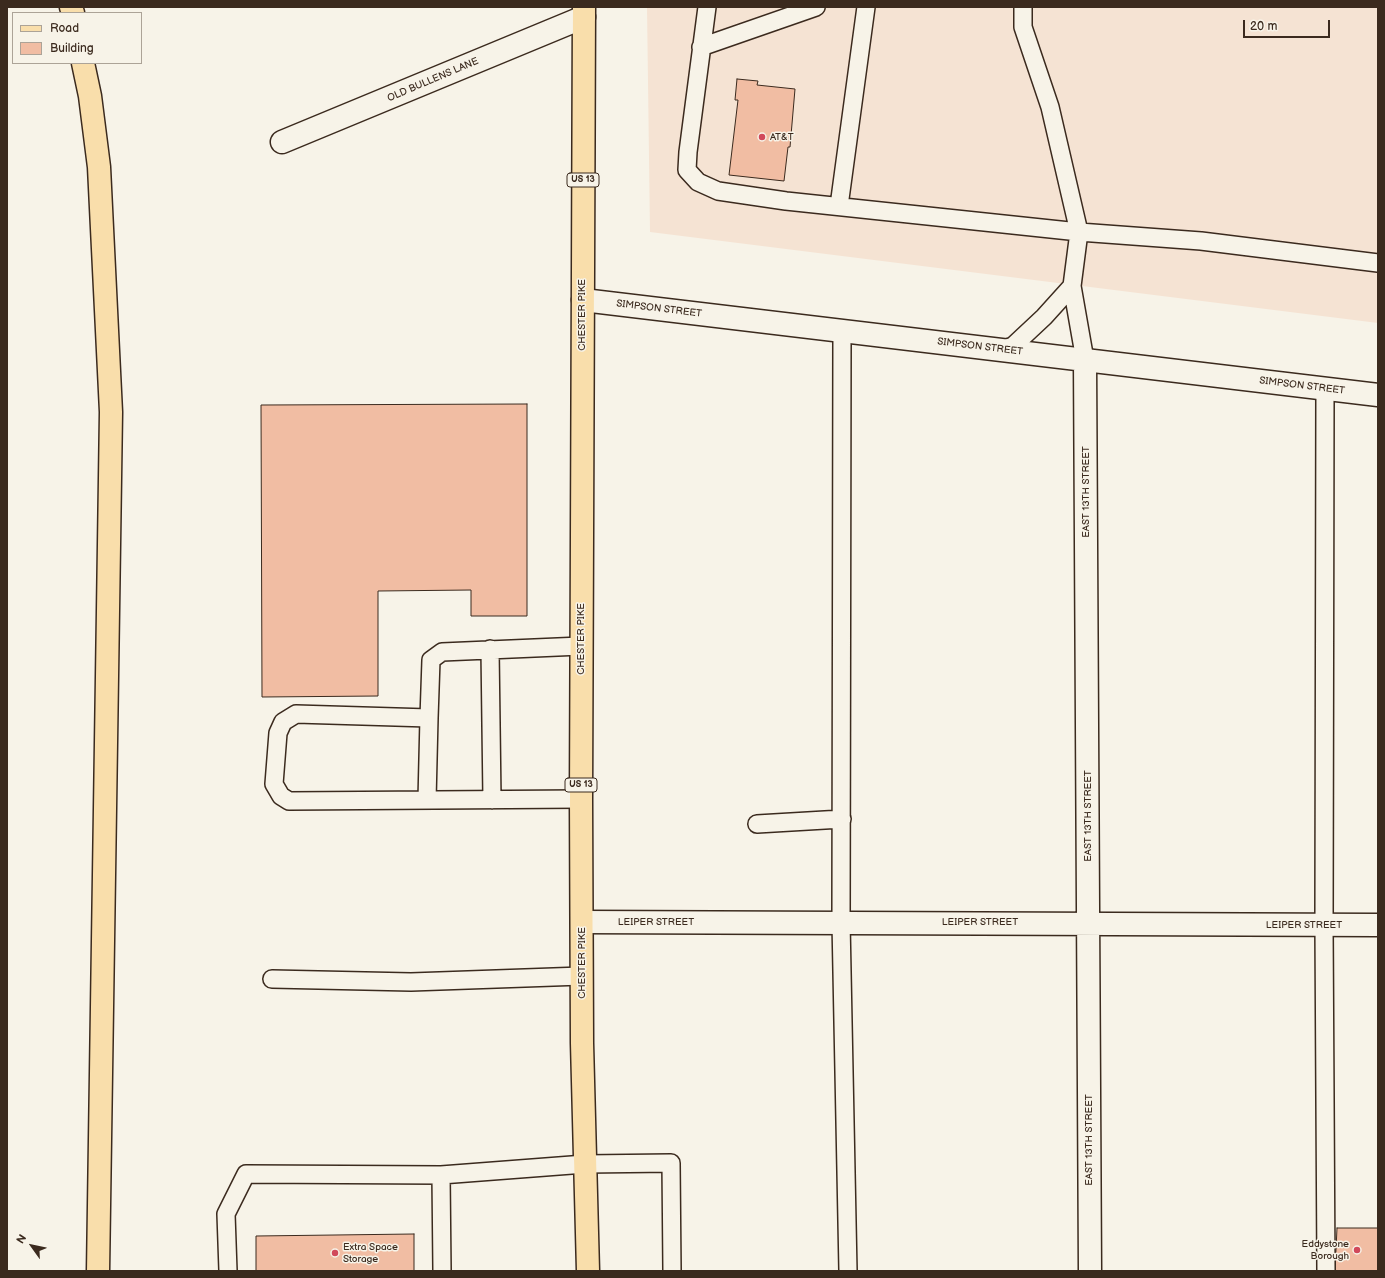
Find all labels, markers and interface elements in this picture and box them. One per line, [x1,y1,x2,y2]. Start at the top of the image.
legend [12,12,142,64]
scale bar [1245,12,1332,38]
text: 20 m [1250,19,1277,34]
text: Road [50,21,79,36]
text: Building [50,41,94,56]
street label: OLD BULLENS LANE [386,55,480,105]
place label: AT&T [770,131,794,143]
marker: AT&T [757,132,767,142]
road number: US 13 [567,173,599,187]
street label: CHESTER PIKE [576,279,588,351]
street label: SIMPSON STREET [616,298,702,320]
street label: SIMPSON STREET [937,336,1023,358]
street label: SIMPSON STREET [1259,375,1345,397]
street label: EAST 13TH STREET [1080,446,1092,538]
street label: CHESTER PIKE [575,603,587,675]
street label: EAST 13TH STREET [1082,770,1094,862]
road number: US 13 [565,778,597,792]
street label: LEIPER STREET [618,916,694,928]
street label: LEIPER STREET [942,916,1018,928]
street label: LEIPER STREET [1266,919,1342,931]
street label: CHESTER PIKE [576,927,588,999]
street label: EAST 13TH STREET [1083,1094,1095,1186]
north arrow [12,1226,52,1266]
text: N [14,1232,29,1246]
place label: Eddystone Borough [1302,1238,1349,1262]
place label: Extra Space Storage [343,1241,398,1264]
marker: Eddystone Borough [1352,1245,1362,1255]
marker: Extra Space Storage [330,1248,340,1258]

